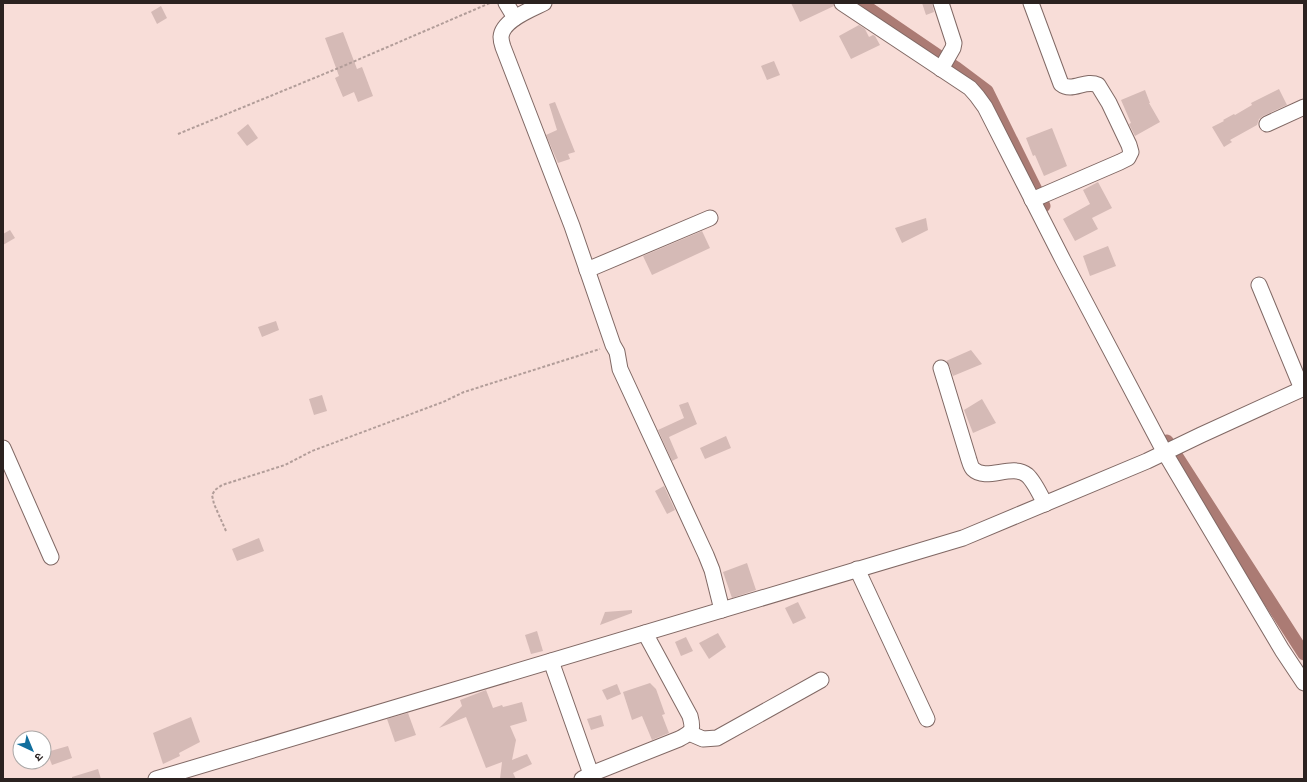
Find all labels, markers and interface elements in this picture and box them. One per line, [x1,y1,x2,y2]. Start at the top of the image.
north arrow [12,730,52,770]
text: उ [31,750,46,765]

